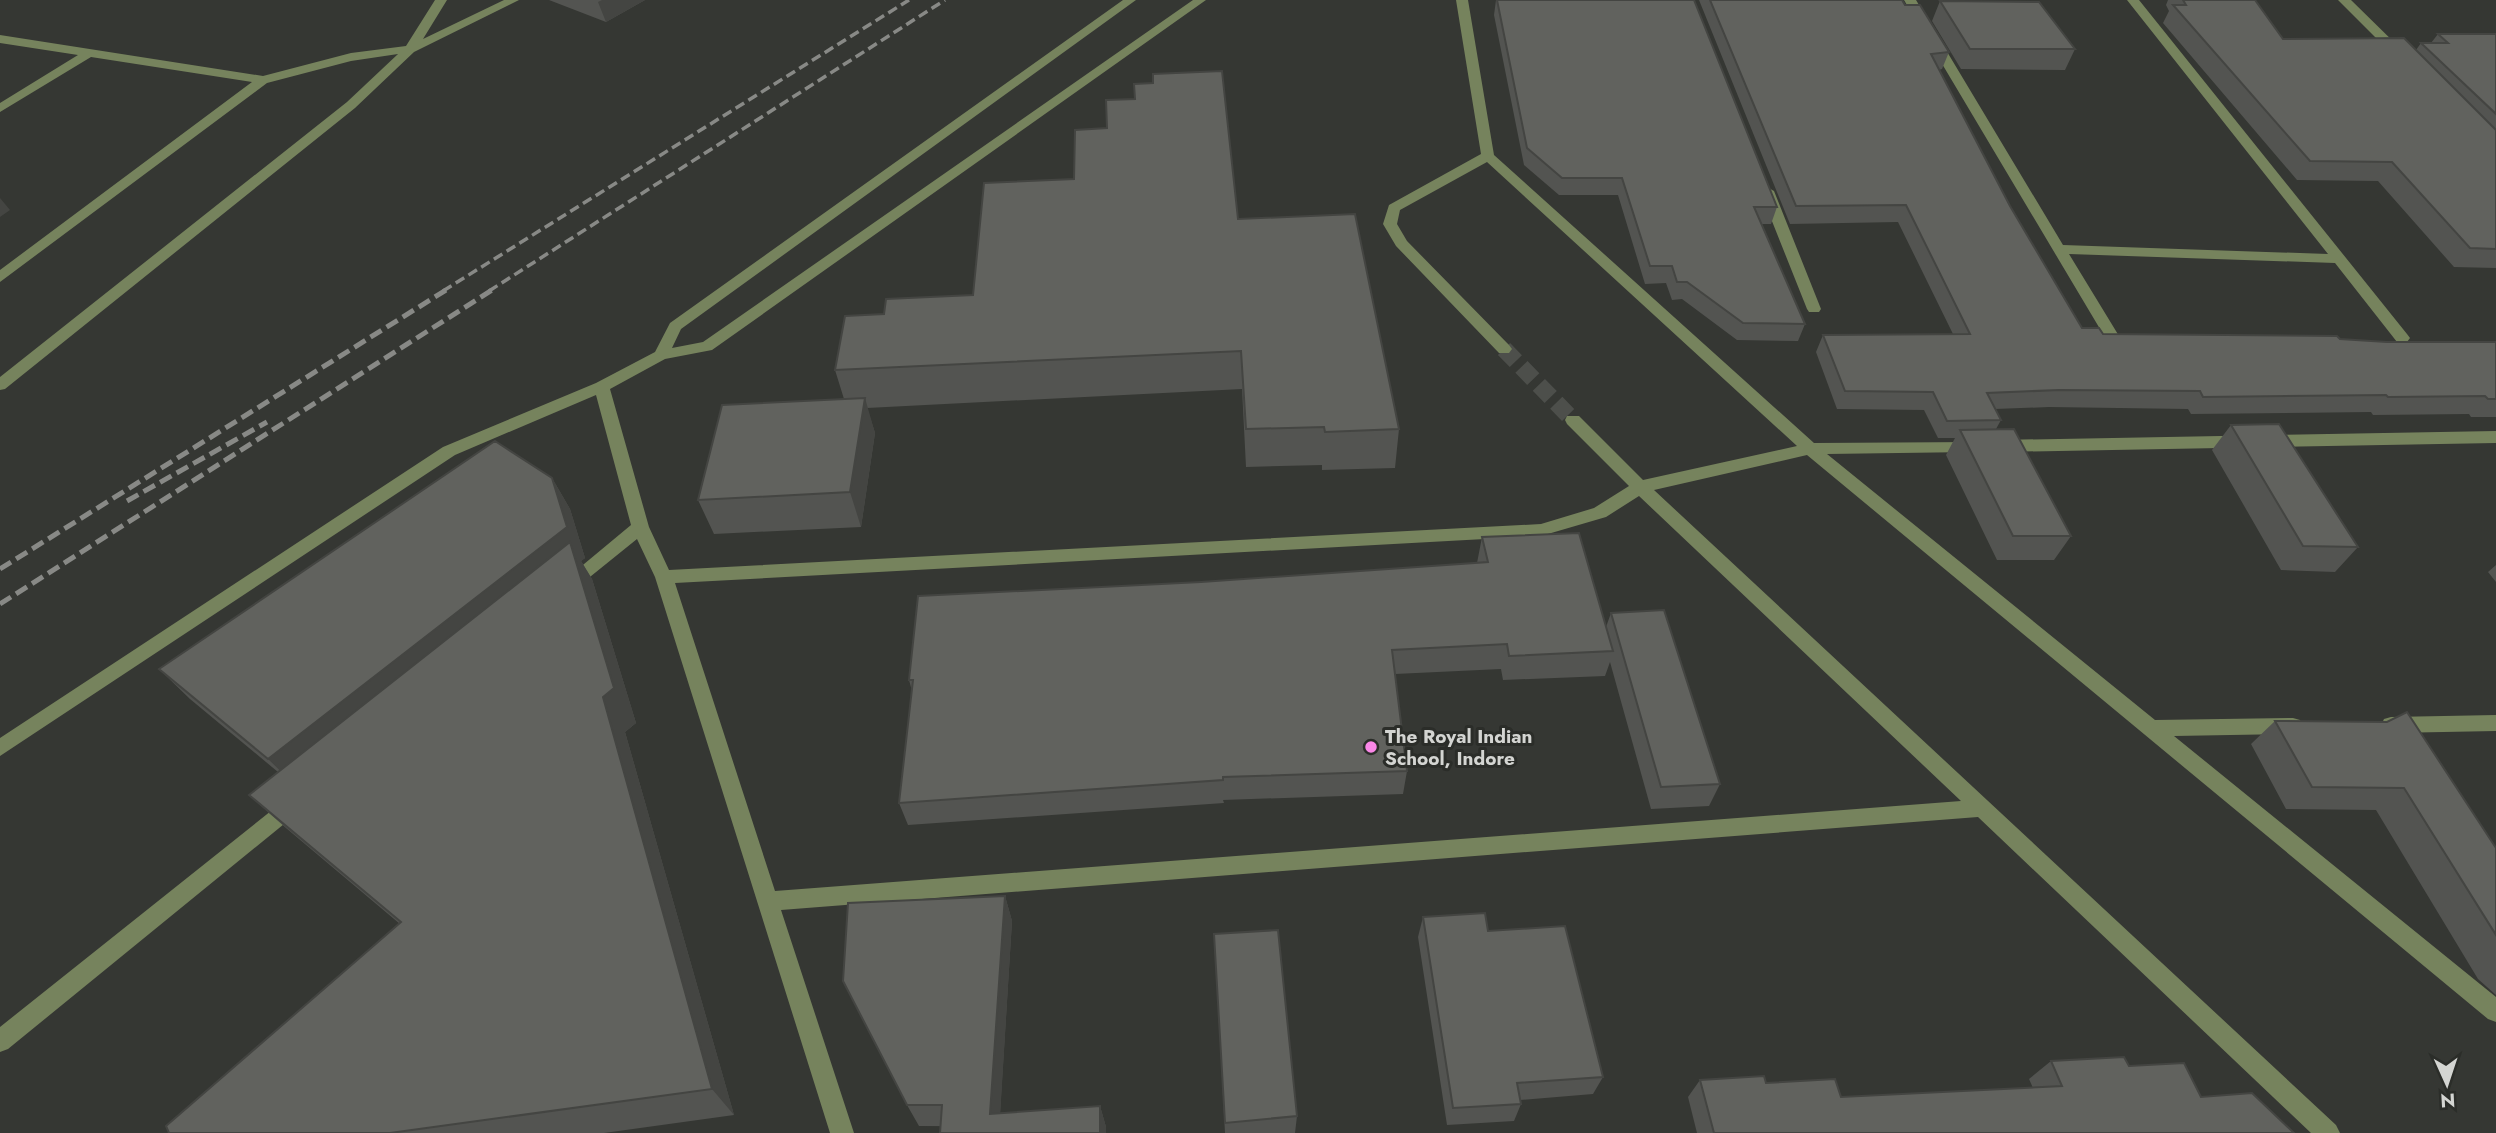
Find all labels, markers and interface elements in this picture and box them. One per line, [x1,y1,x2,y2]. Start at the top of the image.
place label: The Royal Indian School, Indore [1385,723,1532,772]
marker: The Royal Indian School, Indore [1363,739,1379,755]
north arrow [2412,1049,2482,1119]
text: N [2440,1087,2456,1114]

